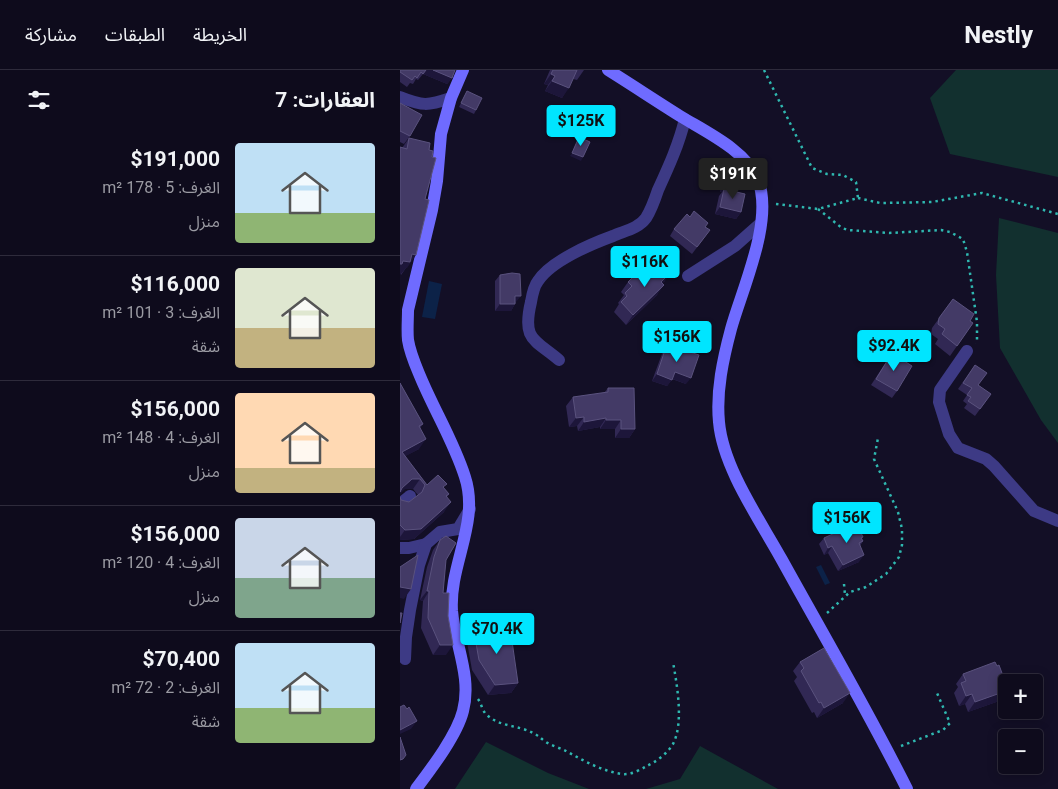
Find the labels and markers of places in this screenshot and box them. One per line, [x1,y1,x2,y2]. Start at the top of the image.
pin: $125K [546,104,616,147]
pin: $191K [698,158,768,200]
pin: $116K [610,246,680,288]
pin: $156K [642,320,712,363]
pin: $92.4K [853,330,935,372]
pin: $156K [812,502,882,544]
pin: $70.4K [456,612,538,655]

